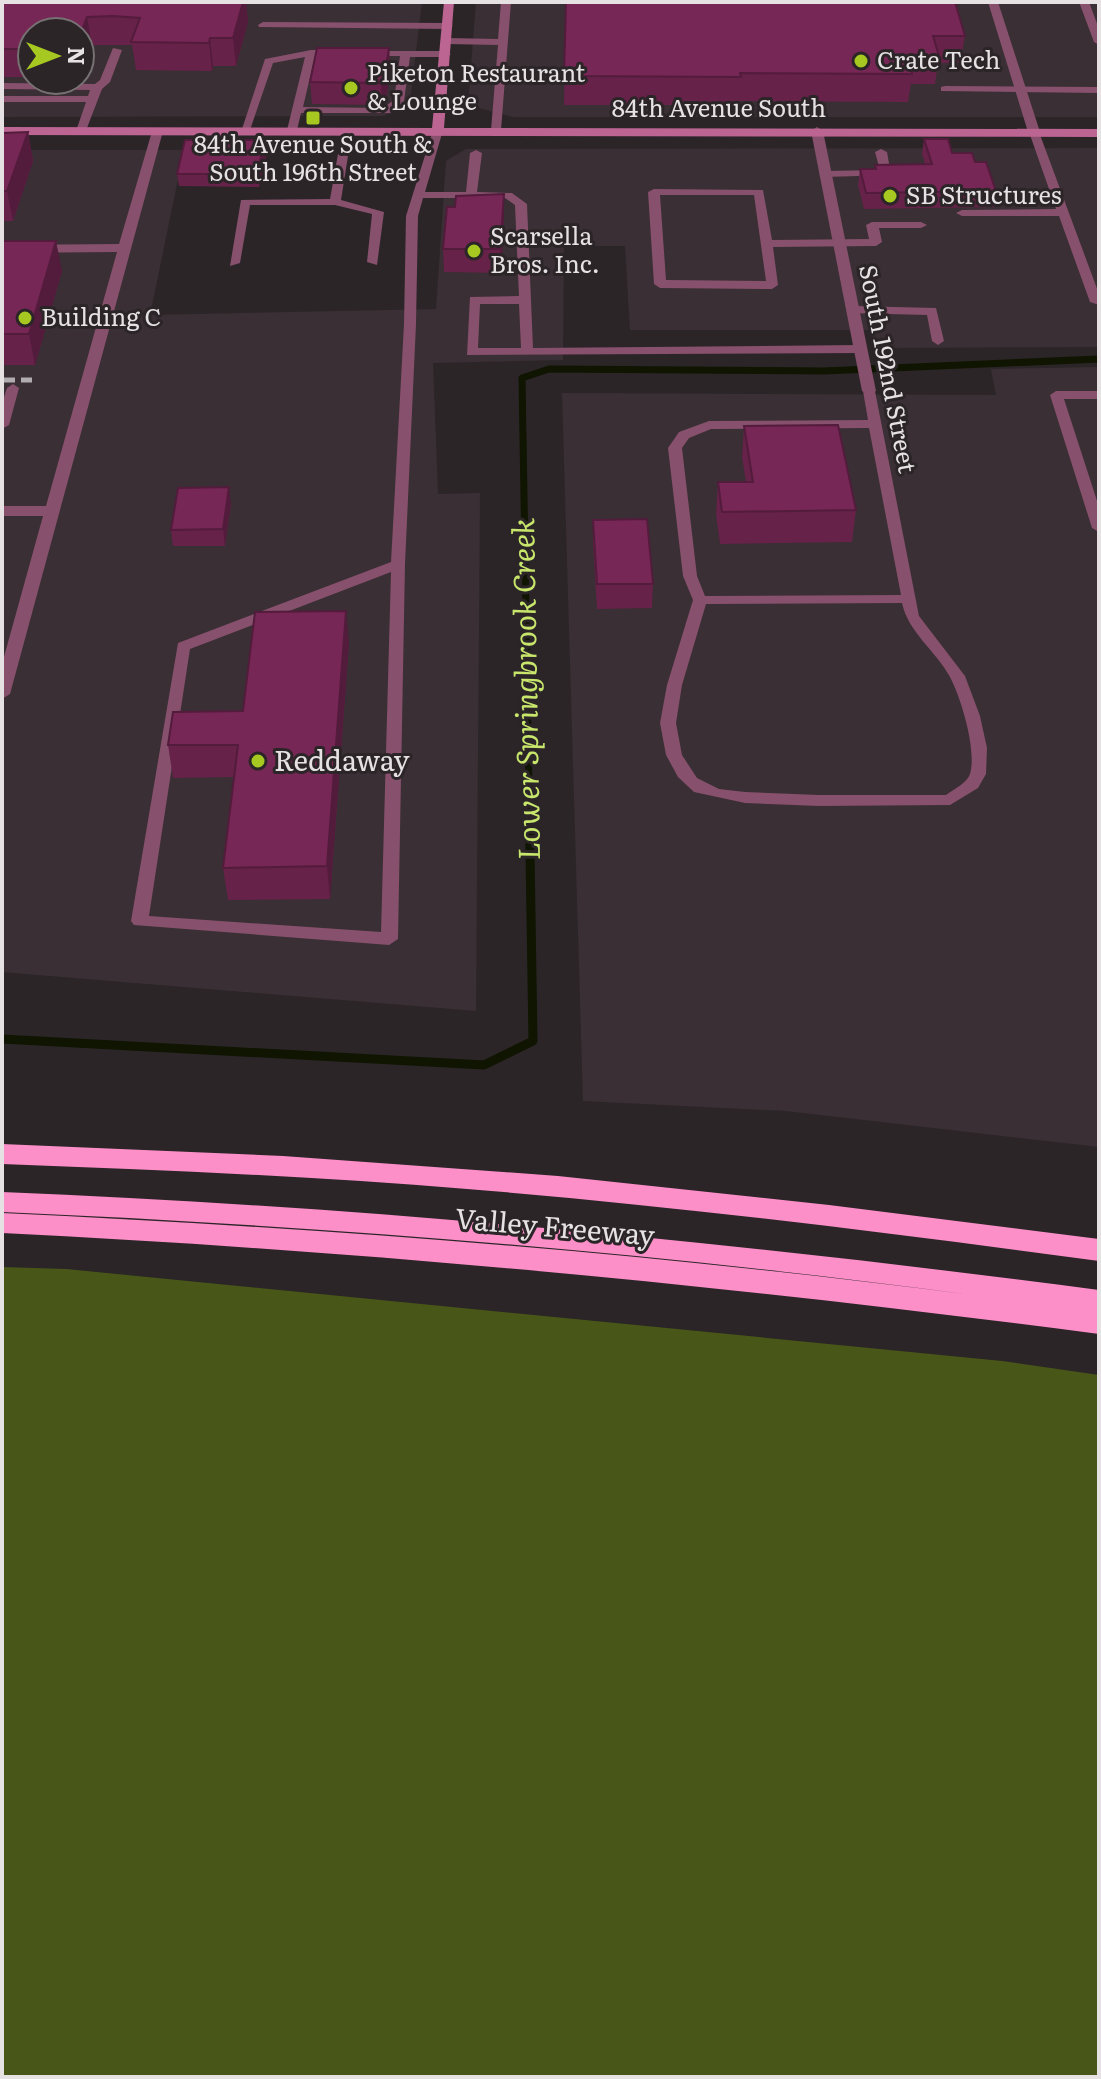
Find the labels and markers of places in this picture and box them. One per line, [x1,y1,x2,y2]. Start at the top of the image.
place label: Crate Tech [877,41,1000,76]
marker: Crate Tech [852,52,870,70]
place label: Piketon Restaurant & Lounge [367,54,586,117]
marker: Piketon Restaurant & Lounge [342,79,360,97]
marker: 84th Avenue South & South 196th Street [304,109,322,127]
place label: 84th Avenue South & South 196th Street [194,125,432,188]
place label: SB Structures [906,176,1062,211]
marker: SB Structures [881,187,899,205]
place label: Scarsella Bros. Inc. [490,217,600,280]
marker: Scarsella Bros. Inc. [465,242,483,260]
place label: Building C [41,298,161,333]
marker: Building C [16,309,34,327]
place label: Reddaway [274,738,410,780]
marker: Reddaway [249,752,267,770]

